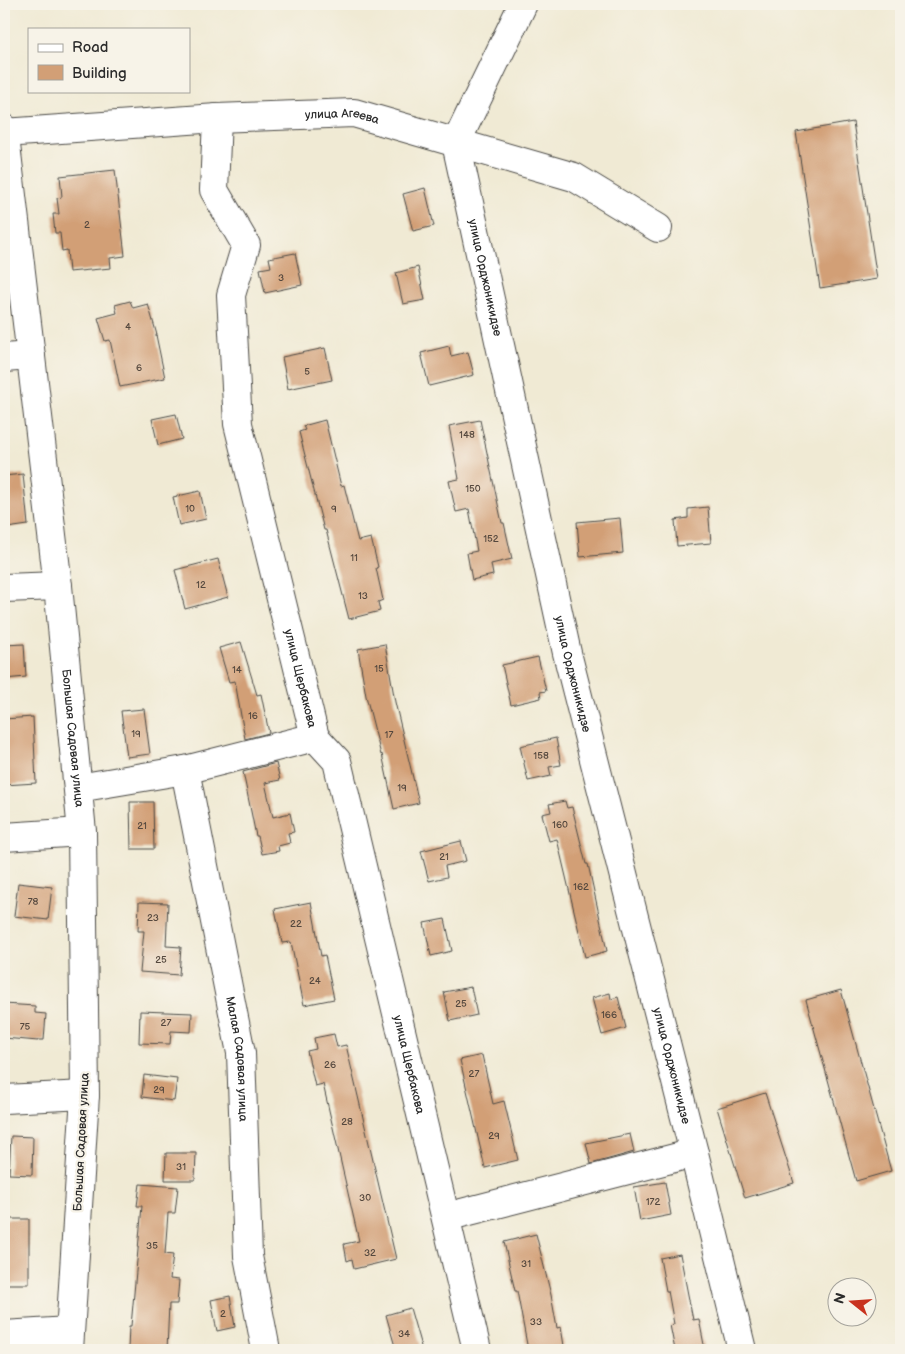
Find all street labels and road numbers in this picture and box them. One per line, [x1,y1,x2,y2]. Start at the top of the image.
street label: улица Агеева [305,106,381,128]
street label: улица Орджоникидзе [465,218,505,338]
street label: улица Орджоникидзе [551,614,594,734]
street label: улица Щербакова [281,628,319,729]
street label: Большая Садовая улица [58,668,87,808]
street label: Малая Садовая улица [222,995,250,1122]
street label: улица Орджоникидзе [649,1006,693,1126]
street label: улица Щербакова [390,1014,428,1116]
street label: Большая Садовая улица [70,1072,93,1212]

